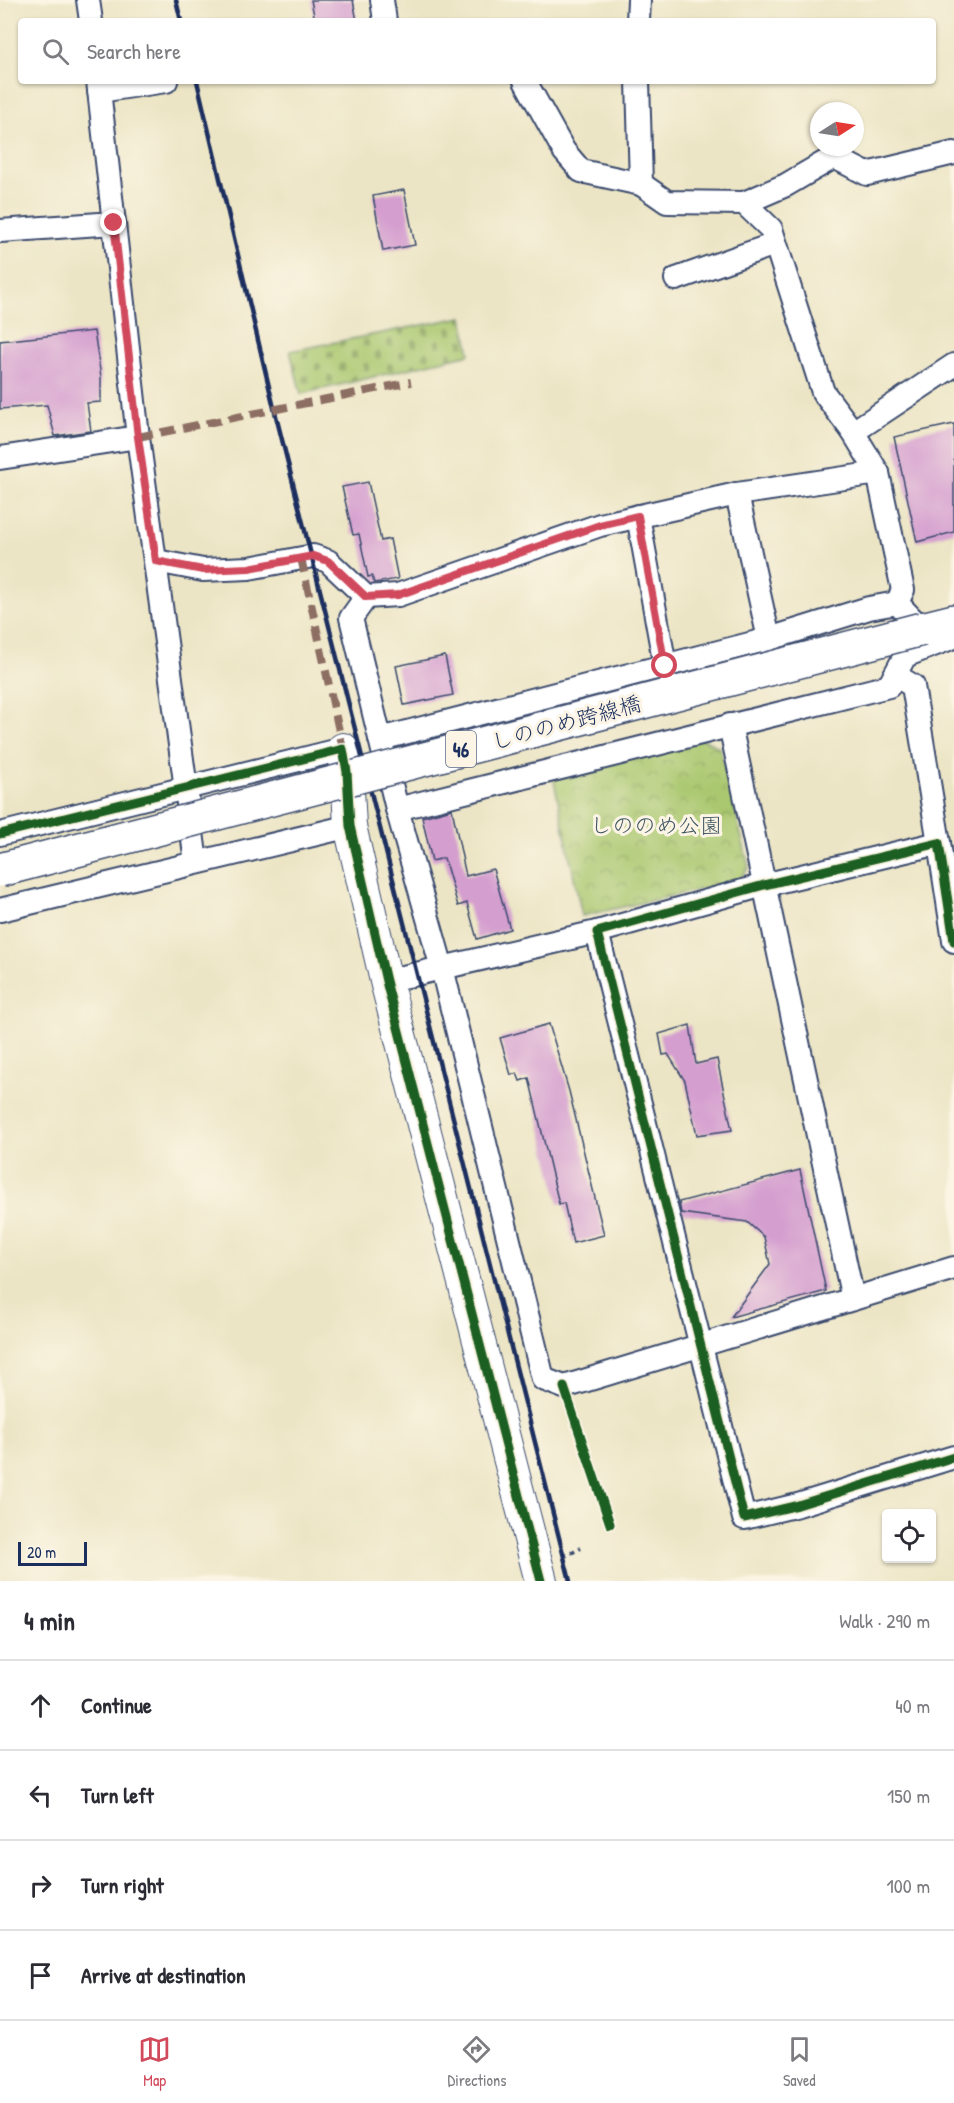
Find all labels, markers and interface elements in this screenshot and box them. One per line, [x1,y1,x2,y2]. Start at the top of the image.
search box [18,18,936,84]
icon: search [39,35,72,68]
text: Search here [87,36,181,66]
north arrow [810,102,864,156]
route end [100,209,126,235]
route start [651,652,677,678]
street label: しののめ跨線橋 [488,688,644,756]
road number: 46 [446,731,476,767]
park label: しののめ公園 [590,810,722,840]
map controls [882,1509,936,1563]
button: locate [882,1509,936,1563]
scale bar [18,1539,87,1566]
text: 20 m [27,1541,56,1563]
text: 4 min [24,1603,75,1638]
text: Walk · 290 m [839,1607,930,1634]
icon: ahead [24,1689,57,1722]
text: Continue [81,1690,152,1720]
text: 40 m [895,1692,930,1719]
icon: left [24,1779,57,1812]
text: Turn left [81,1780,154,1810]
text: 150 m [887,1782,930,1809]
icon: right [24,1869,57,1902]
text: Turn right [81,1870,164,1900]
text: 100 m [887,1872,930,1899]
icon: arrive [24,1959,57,1992]
text: Arrive at destination [81,1960,246,1990]
tab: Map [138,2033,171,2091]
tab: Directions [448,2033,506,2091]
tab: Saved [783,2033,816,2091]

